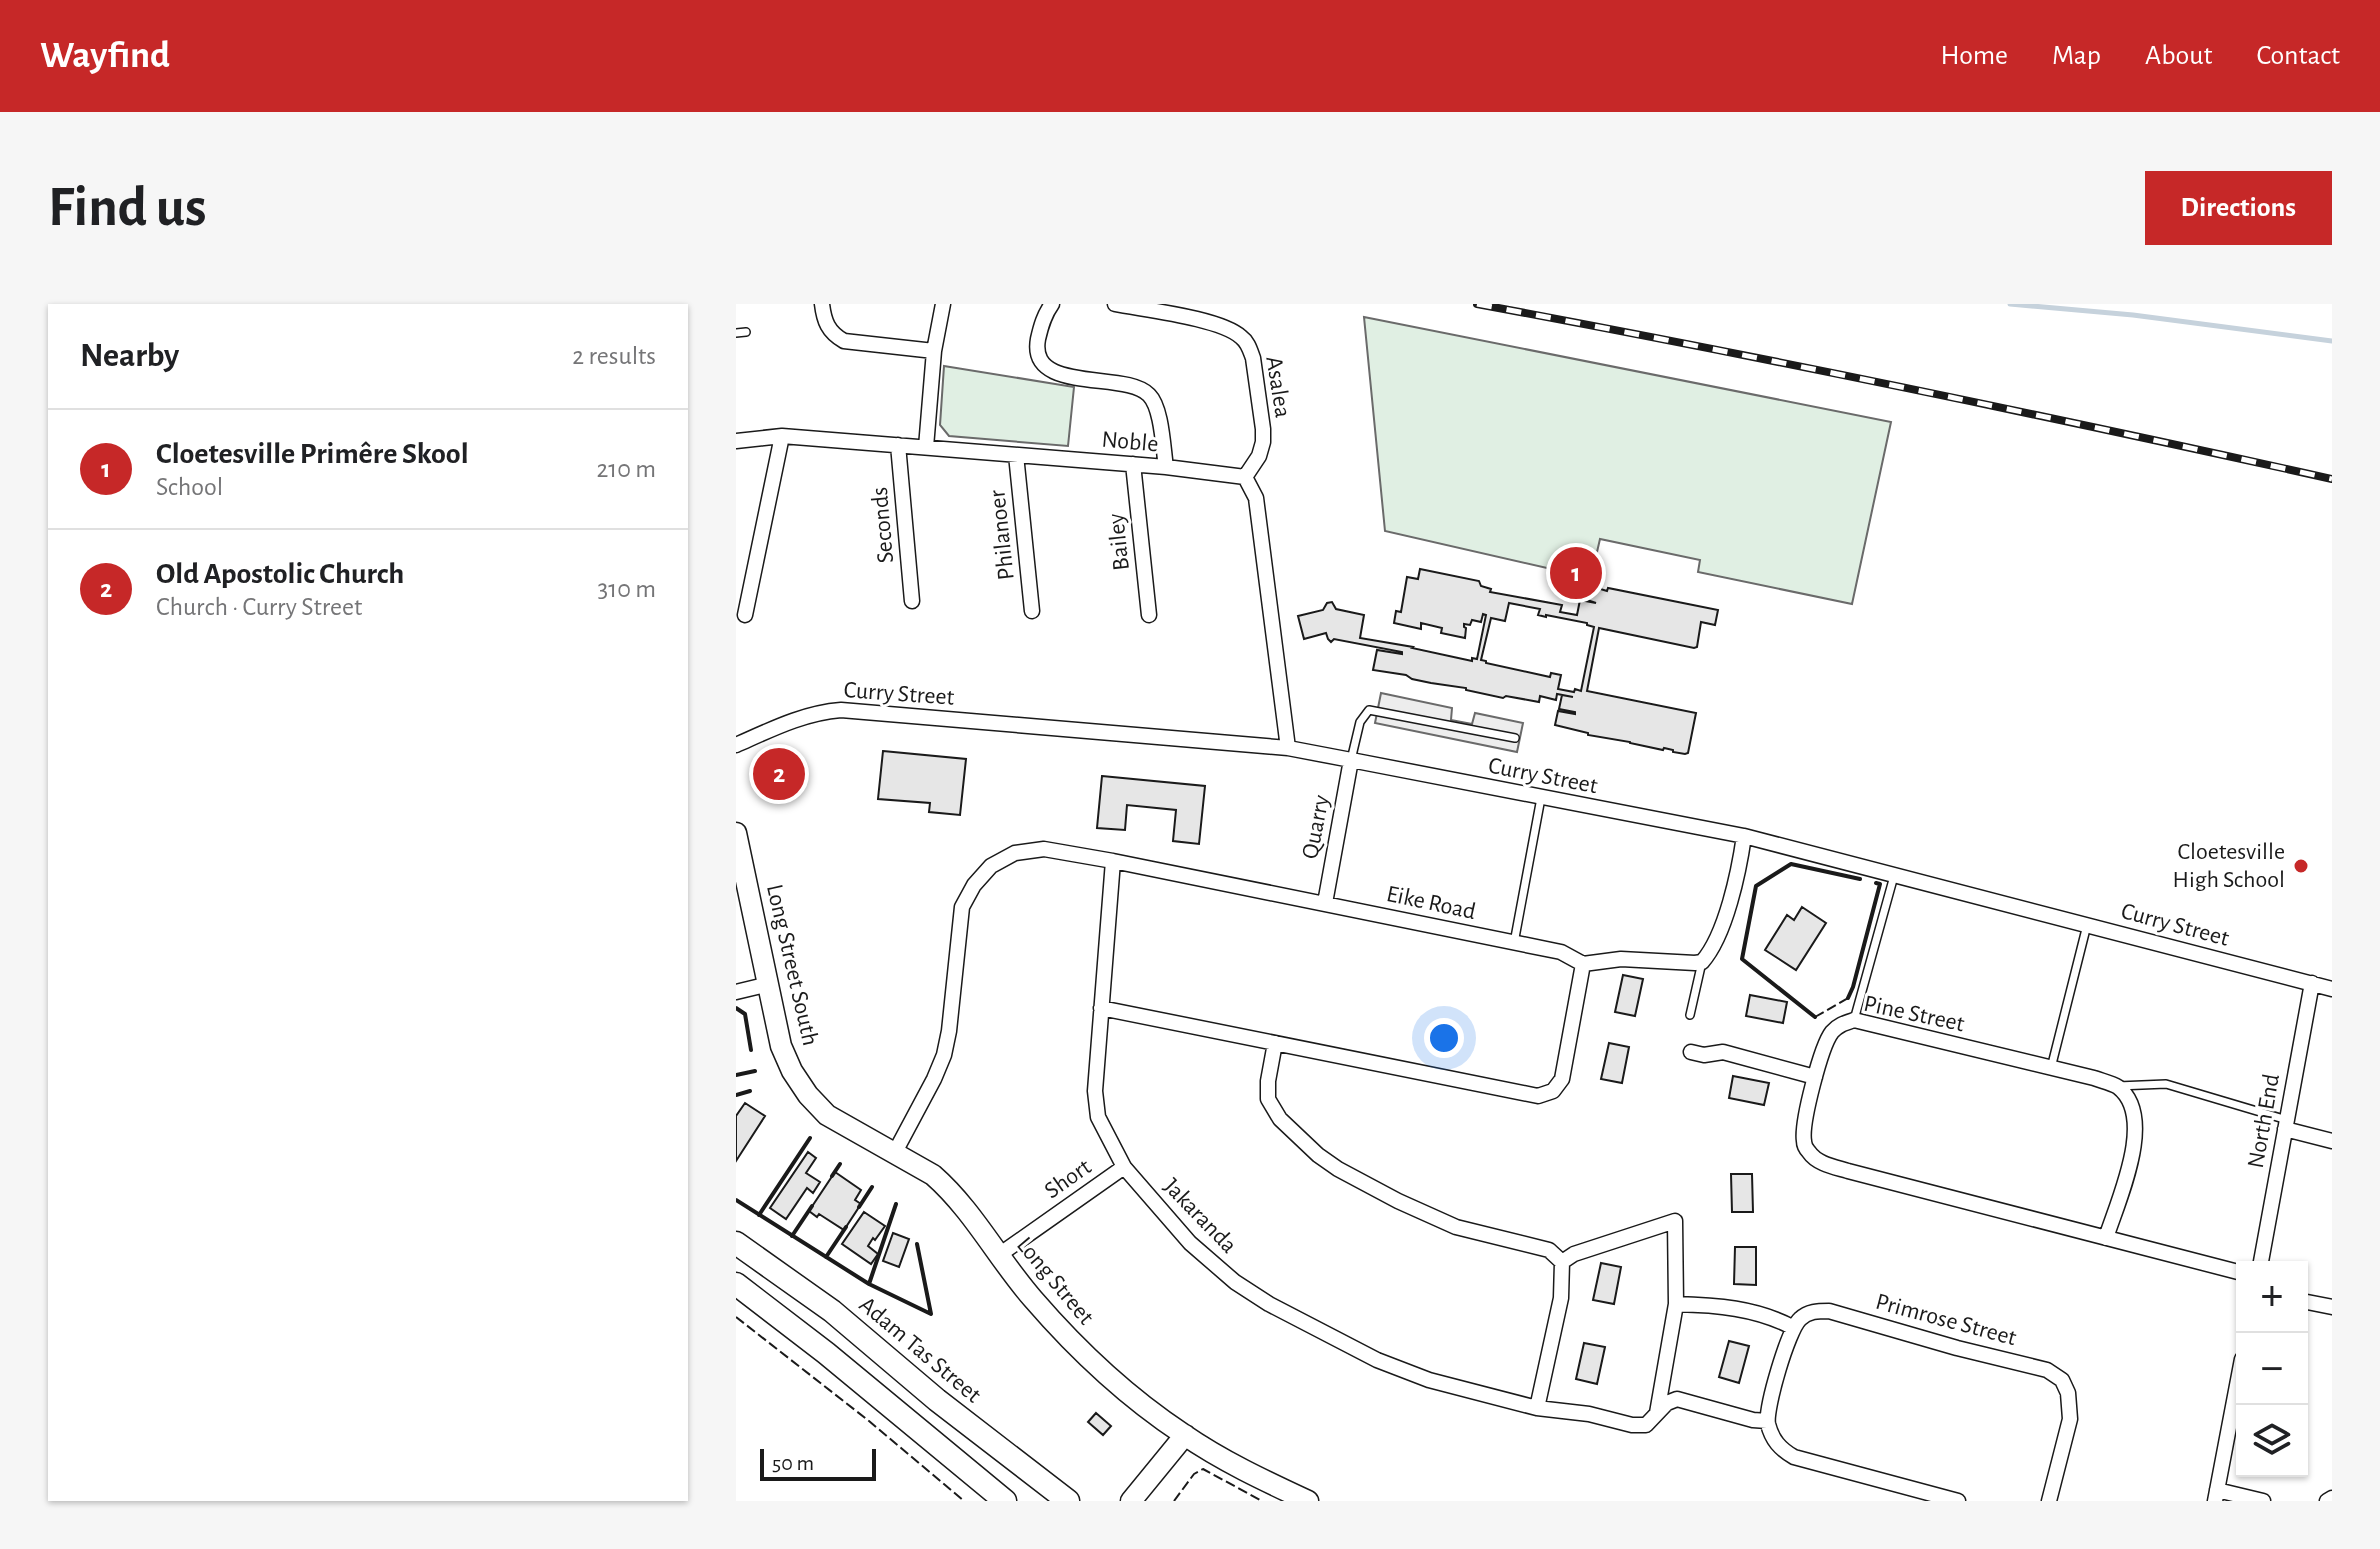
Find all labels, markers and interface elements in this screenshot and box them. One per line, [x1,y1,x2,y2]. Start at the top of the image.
text: Wayfind [40,37,170,75]
text: Home [1941,42,2008,70]
text: Map [2052,42,2101,70]
text: About [2145,42,2213,70]
text: Contact [2257,42,2340,70]
button: Directions [2145,171,2332,245]
text: Find us [48,180,206,236]
text: Nearby [80,339,179,373]
text: 2 results [572,343,656,369]
street label: Asalea [1261,355,1295,419]
street label: Noble [1101,428,1159,456]
text: Cloetesville Primêre Skool [156,439,469,469]
text: 1 [101,456,111,482]
text: 210 m [596,456,656,482]
text: School [156,474,223,500]
street label: Seconds [868,486,898,564]
street label: Philanoer [985,488,1019,581]
street label: Bailey [1104,512,1134,572]
pin: 1 [1550,543,1602,603]
text: Old Apostolic Church [156,559,404,589]
text: 2 [100,576,112,602]
text: 310 m [598,576,656,602]
text: Church · Curry Street [156,594,362,620]
street label: Curry Street [843,678,955,710]
pin: 2 [753,744,805,804]
street label: Curry Street [1486,754,1600,798]
street label: Quarry [1298,793,1334,861]
place label: Cloetesville High School [2173,840,2285,892]
marker: Cloetesville High School [2292,857,2310,875]
street label: Long Street South [762,882,822,1048]
street label: Eike Road [1384,882,1478,924]
street label: Curry Street [2118,899,2232,951]
street label: Pine Street [1862,992,1967,1036]
your location [1424,1018,1464,1058]
street label: North End [2244,1072,2284,1170]
street label: Short [1040,1154,1096,1203]
street label: Jakaranda [1159,1174,1241,1258]
street label: Long Street [1012,1233,1098,1329]
map controls [2236,1261,2308,1477]
button: + [2236,1261,2308,1333]
street label: Primrose Street [1873,1290,2019,1350]
street label: Adam Tas Street [855,1292,986,1408]
button: − [2236,1333,2308,1405]
button: layers [2236,1405,2308,1477]
scale bar [760,1445,876,1481]
text: 50 m [772,1452,814,1474]

